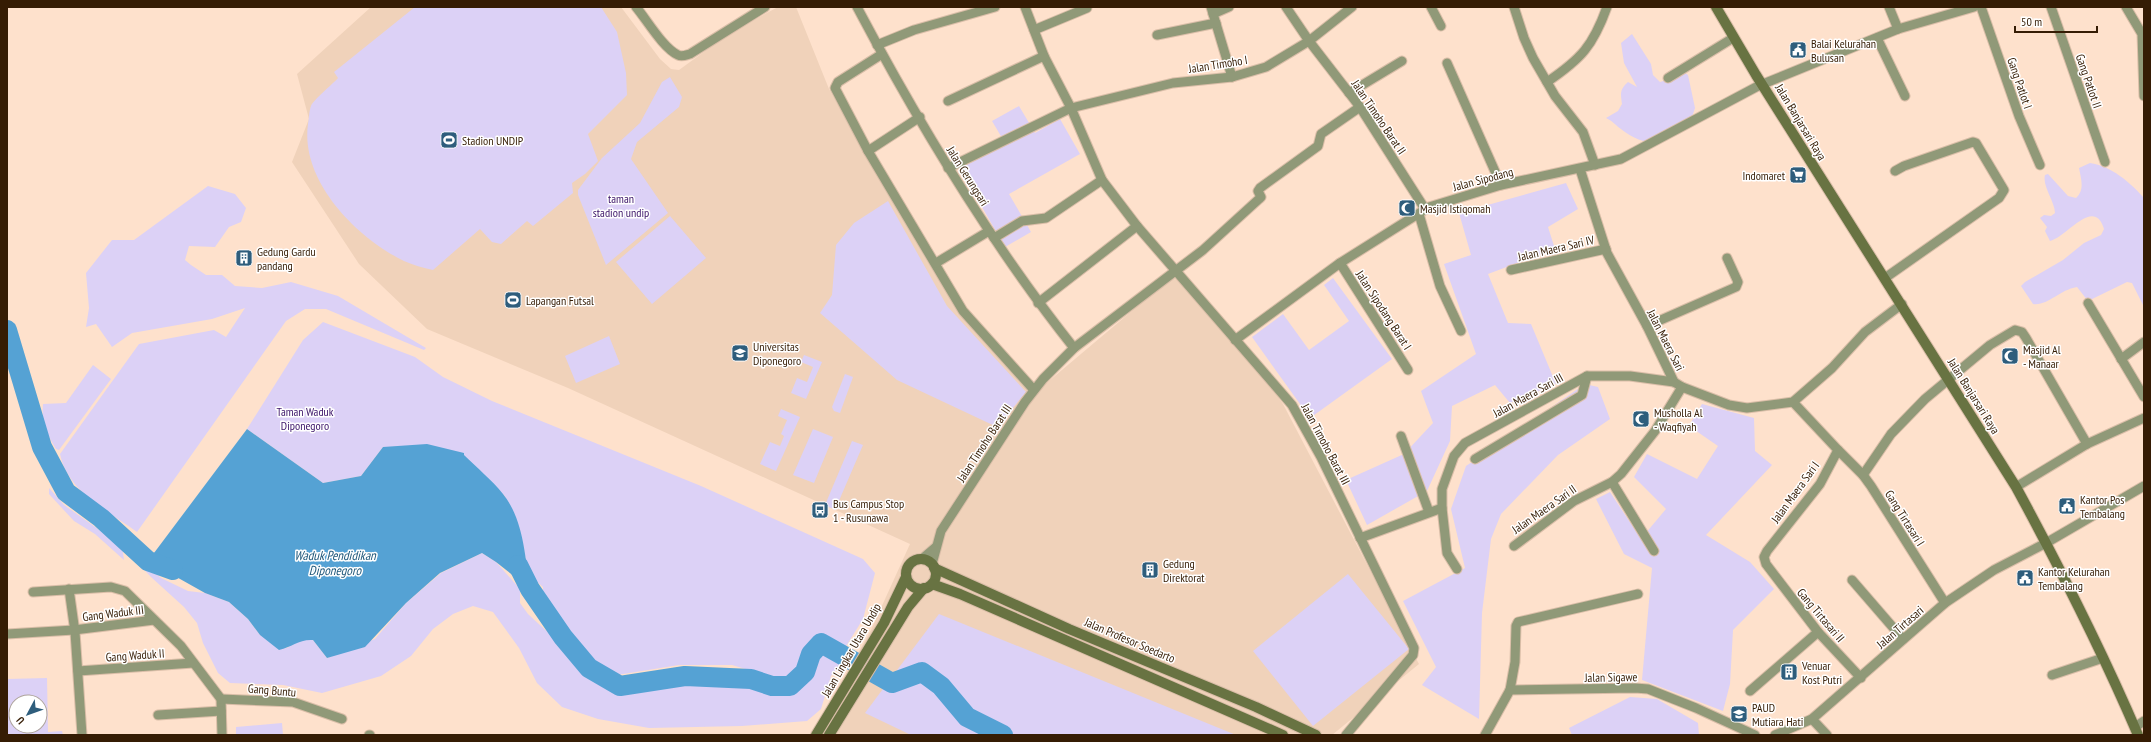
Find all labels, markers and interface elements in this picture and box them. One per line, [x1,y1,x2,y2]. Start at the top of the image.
scale bar [2015,8,2097,34]
text: 50 m [2021,14,2042,29]
place label: Balai Kelurahan Bulusan [1811,36,1876,65]
public building icon: Balai Kelurahan Bulusan [1788,40,1808,60]
street label: Jalan Timoho I [1186,52,1249,76]
street label: Gang Patlot II [2073,52,2105,110]
street label: Gang Patlot I [2004,55,2036,111]
street label: Jalan Timoho Barat II [1348,76,1409,157]
street label: Jalan Banjarsari Raya [1772,80,1830,163]
sports icon: Stadion UNDIP [439,130,459,150]
place label: Stadion UNDIP [462,133,524,148]
street label: Jalan Gerungsari [943,142,992,209]
street label: Jalan Sipodang [1450,164,1515,194]
supermarket icon: Indomaret [1788,165,1808,185]
place label: Indomaret [1742,168,1786,183]
park label: taman stadion undip [593,191,649,220]
mosque icon: Masjid Istiqomah [1397,198,1417,218]
place label: Masjid Istiqomah [1420,201,1490,216]
street label: Jalan Maera Sari IV [1515,232,1596,264]
place label: Gedung Gardu pandang [257,244,316,273]
building icon: Gedung Gardu pandang [234,248,254,268]
street label: Jalan Sipodang Barat I [1352,267,1415,352]
sports icon: Lapangan Futsal [503,290,523,310]
place label: Lapangan Futsal [526,293,594,308]
street label: Jalan Maera Sari [1644,306,1688,373]
place label: Universitas Diponegoro [753,339,801,368]
place label: Masjid Al - Manaar [2023,342,2061,371]
school or university icon: Universitas Diponegoro [730,343,750,363]
mosque icon: Masjid Al - Manaar [2000,346,2020,366]
street label: Jalan Banjarsari Raya [1944,354,2003,437]
street label: Jalan Maera Sari III [1489,370,1566,421]
street label: Jalan Timoho Barat III [1298,400,1354,487]
street label: Jalan Timoho Barat III [953,401,1015,485]
park label: Taman Waduk Diponegoro [277,404,334,433]
place label: Musholla Al - Waqfiyah [1654,405,1703,434]
mosque icon: Musholla Al - Waqfiyah [1631,409,1651,429]
street label: Jalan Maera Sari I [1767,458,1822,526]
street label: Jalan Maera Sari II [1508,481,1579,537]
street label: Gang Tirtasari I [1882,487,1928,549]
place label: Kantor Pos Tembalang [2080,492,2125,521]
place label: Bus Campus Stop 1 - Rusunawa [833,496,904,525]
public building icon: Kantor Pos Tembalang [2057,496,2077,516]
bus stop icon: Bus Campus Stop 1 - Rusunawa [810,500,830,520]
water label: Waduk Pendidikan Diponegoro [294,547,377,579]
place label: Gedung Direktorat [1163,556,1205,585]
building icon: Gedung Direktorat [1140,560,1160,580]
place label: Kantor Kelurahan Tembalang [2038,564,2110,593]
public building icon: Kantor Kelurahan Tembalang [2015,568,2035,588]
street label: Gang Tirtasari II [1794,585,1848,645]
street label: Jalan Lingkar Utara Undip [818,600,884,700]
street label: Gang Waduk III [81,602,145,624]
street label: Jalan Tirtasari [1873,603,1927,652]
street label: Jalan Profesor Soedarto [1082,614,1177,666]
street label: Gang Waduk II [105,645,165,665]
place label: Venuar Kost Putri [1801,658,1842,687]
building icon: Venuar Kost Putri [1779,662,1799,682]
street label: Jalan Sigawe [1583,669,1638,685]
street label: Gang Buntu [247,680,297,700]
north arrow [8,694,48,734]
place label: PAUD Mutiara Hati [1752,700,1803,729]
school or university icon: PAUD Mutiara Hati [1729,704,1749,724]
text: U [13,714,28,727]

